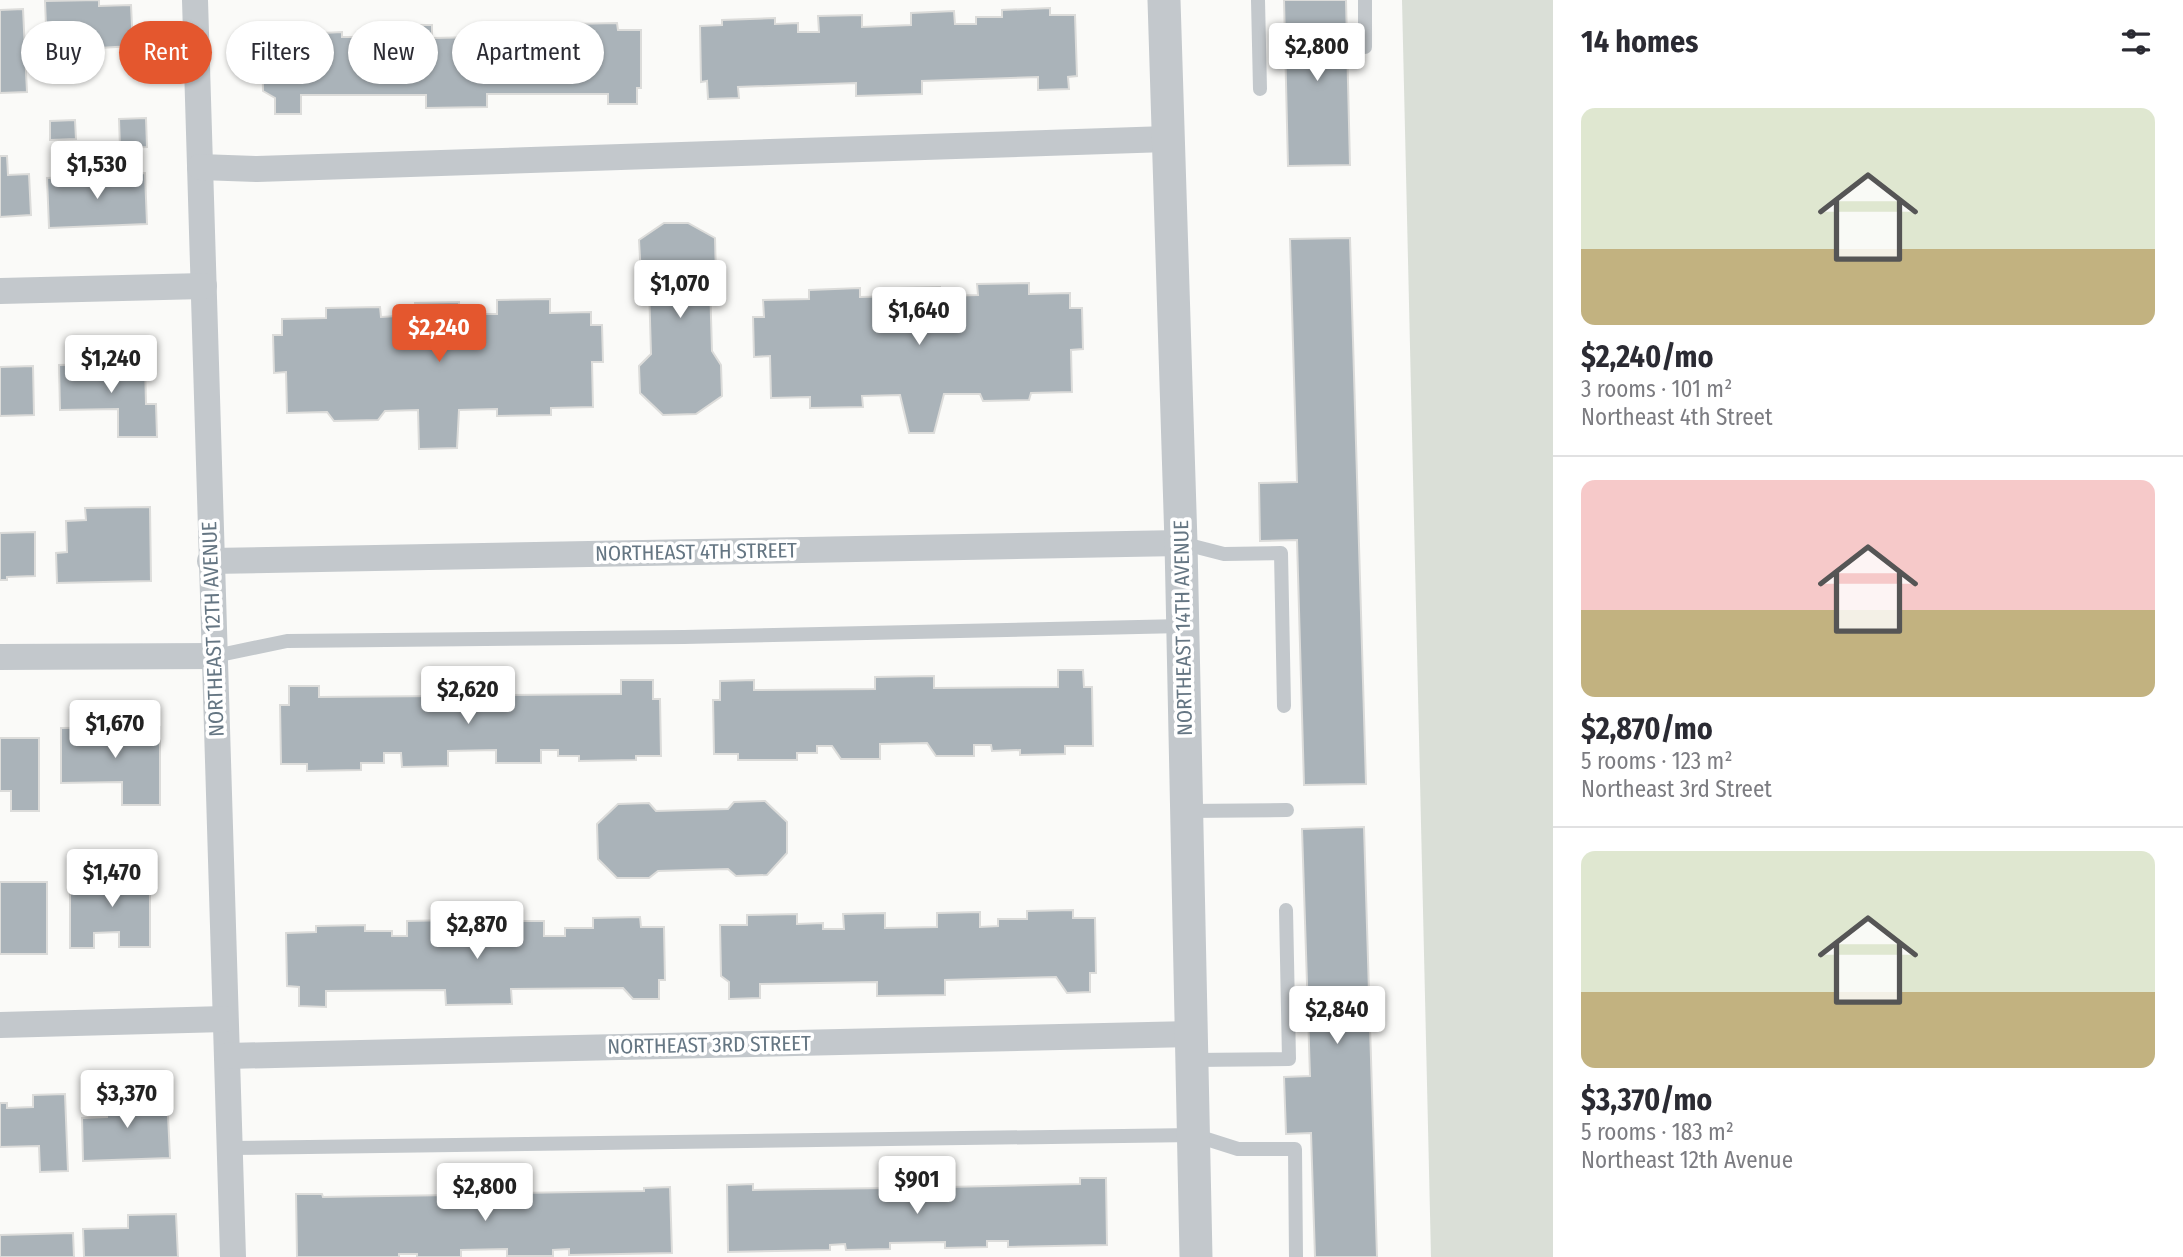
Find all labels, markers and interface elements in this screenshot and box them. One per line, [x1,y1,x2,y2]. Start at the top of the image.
chip: Buy [21,21,105,84]
chip: Rent [119,21,212,84]
chip: Filters [226,21,334,84]
chip: New [348,21,438,84]
chip: Apartment [452,21,604,84]
icon: filters [2117,23,2155,61]
pin: $2,800 [1260,24,1374,83]
text: 14 homes [1581,24,1698,60]
text: $2,800 [1285,32,1349,60]
pin: $1,530 [40,142,154,201]
text: $1,530 [67,150,127,178]
icon: home [1805,154,1931,280]
pin: $1,070 [623,260,737,320]
text: $1,070 [650,269,710,297]
pin: $1,640 [862,288,976,347]
text: $1,640 [888,296,950,324]
pin: $2,240 [382,304,496,364]
text: $2,240 [408,313,470,341]
pin: $1,240 [54,336,168,395]
text: $2,240/mo [1581,339,1713,375]
text: $1,240 [81,344,141,372]
text: 3 rooms · 101 m² [1581,375,1732,403]
text: Northeast 4th Street [1581,403,1772,431]
street label: NORTHEAST 14TH AVENUE [1168,520,1198,736]
street label: NORTHEAST 12TH AVENUE [196,521,230,737]
icon: home [1805,526,1931,652]
street label: NORTHEAST 4TH STREET [595,537,797,567]
pin: $2,620 [411,666,525,726]
text: $2,620 [437,675,499,703]
pin: $1,670 [58,700,172,760]
text: $1,670 [85,709,145,737]
text: $2,870/mo [1581,711,1713,747]
text: 5 rooms · 123 m² [1581,747,1732,775]
text: Northeast 3rd Street [1581,775,1772,803]
pin: $1,470 [55,850,169,909]
text: $1,470 [83,858,141,886]
icon: home [1805,897,1931,1023]
pin: $2,870 [420,902,534,961]
text: $2,870 [446,910,508,938]
pin: $2,840 [1280,986,1394,1046]
text: $2,840 [1305,995,1369,1023]
street label: NORTHEAST 3RD STREET [607,1030,811,1060]
pin: $3,370 [70,1070,184,1130]
text: $3,370 [97,1079,157,1107]
text: $3,370/mo [1581,1082,1712,1118]
text: 5 rooms · 183 m² [1581,1118,1734,1146]
text: Northeast 12th Avenue [1581,1146,1793,1174]
pin: $901 [876,1156,958,1216]
pin: $2,800 [428,1164,542,1223]
text: $901 [895,1165,939,1193]
text: $2,800 [453,1172,517,1200]

